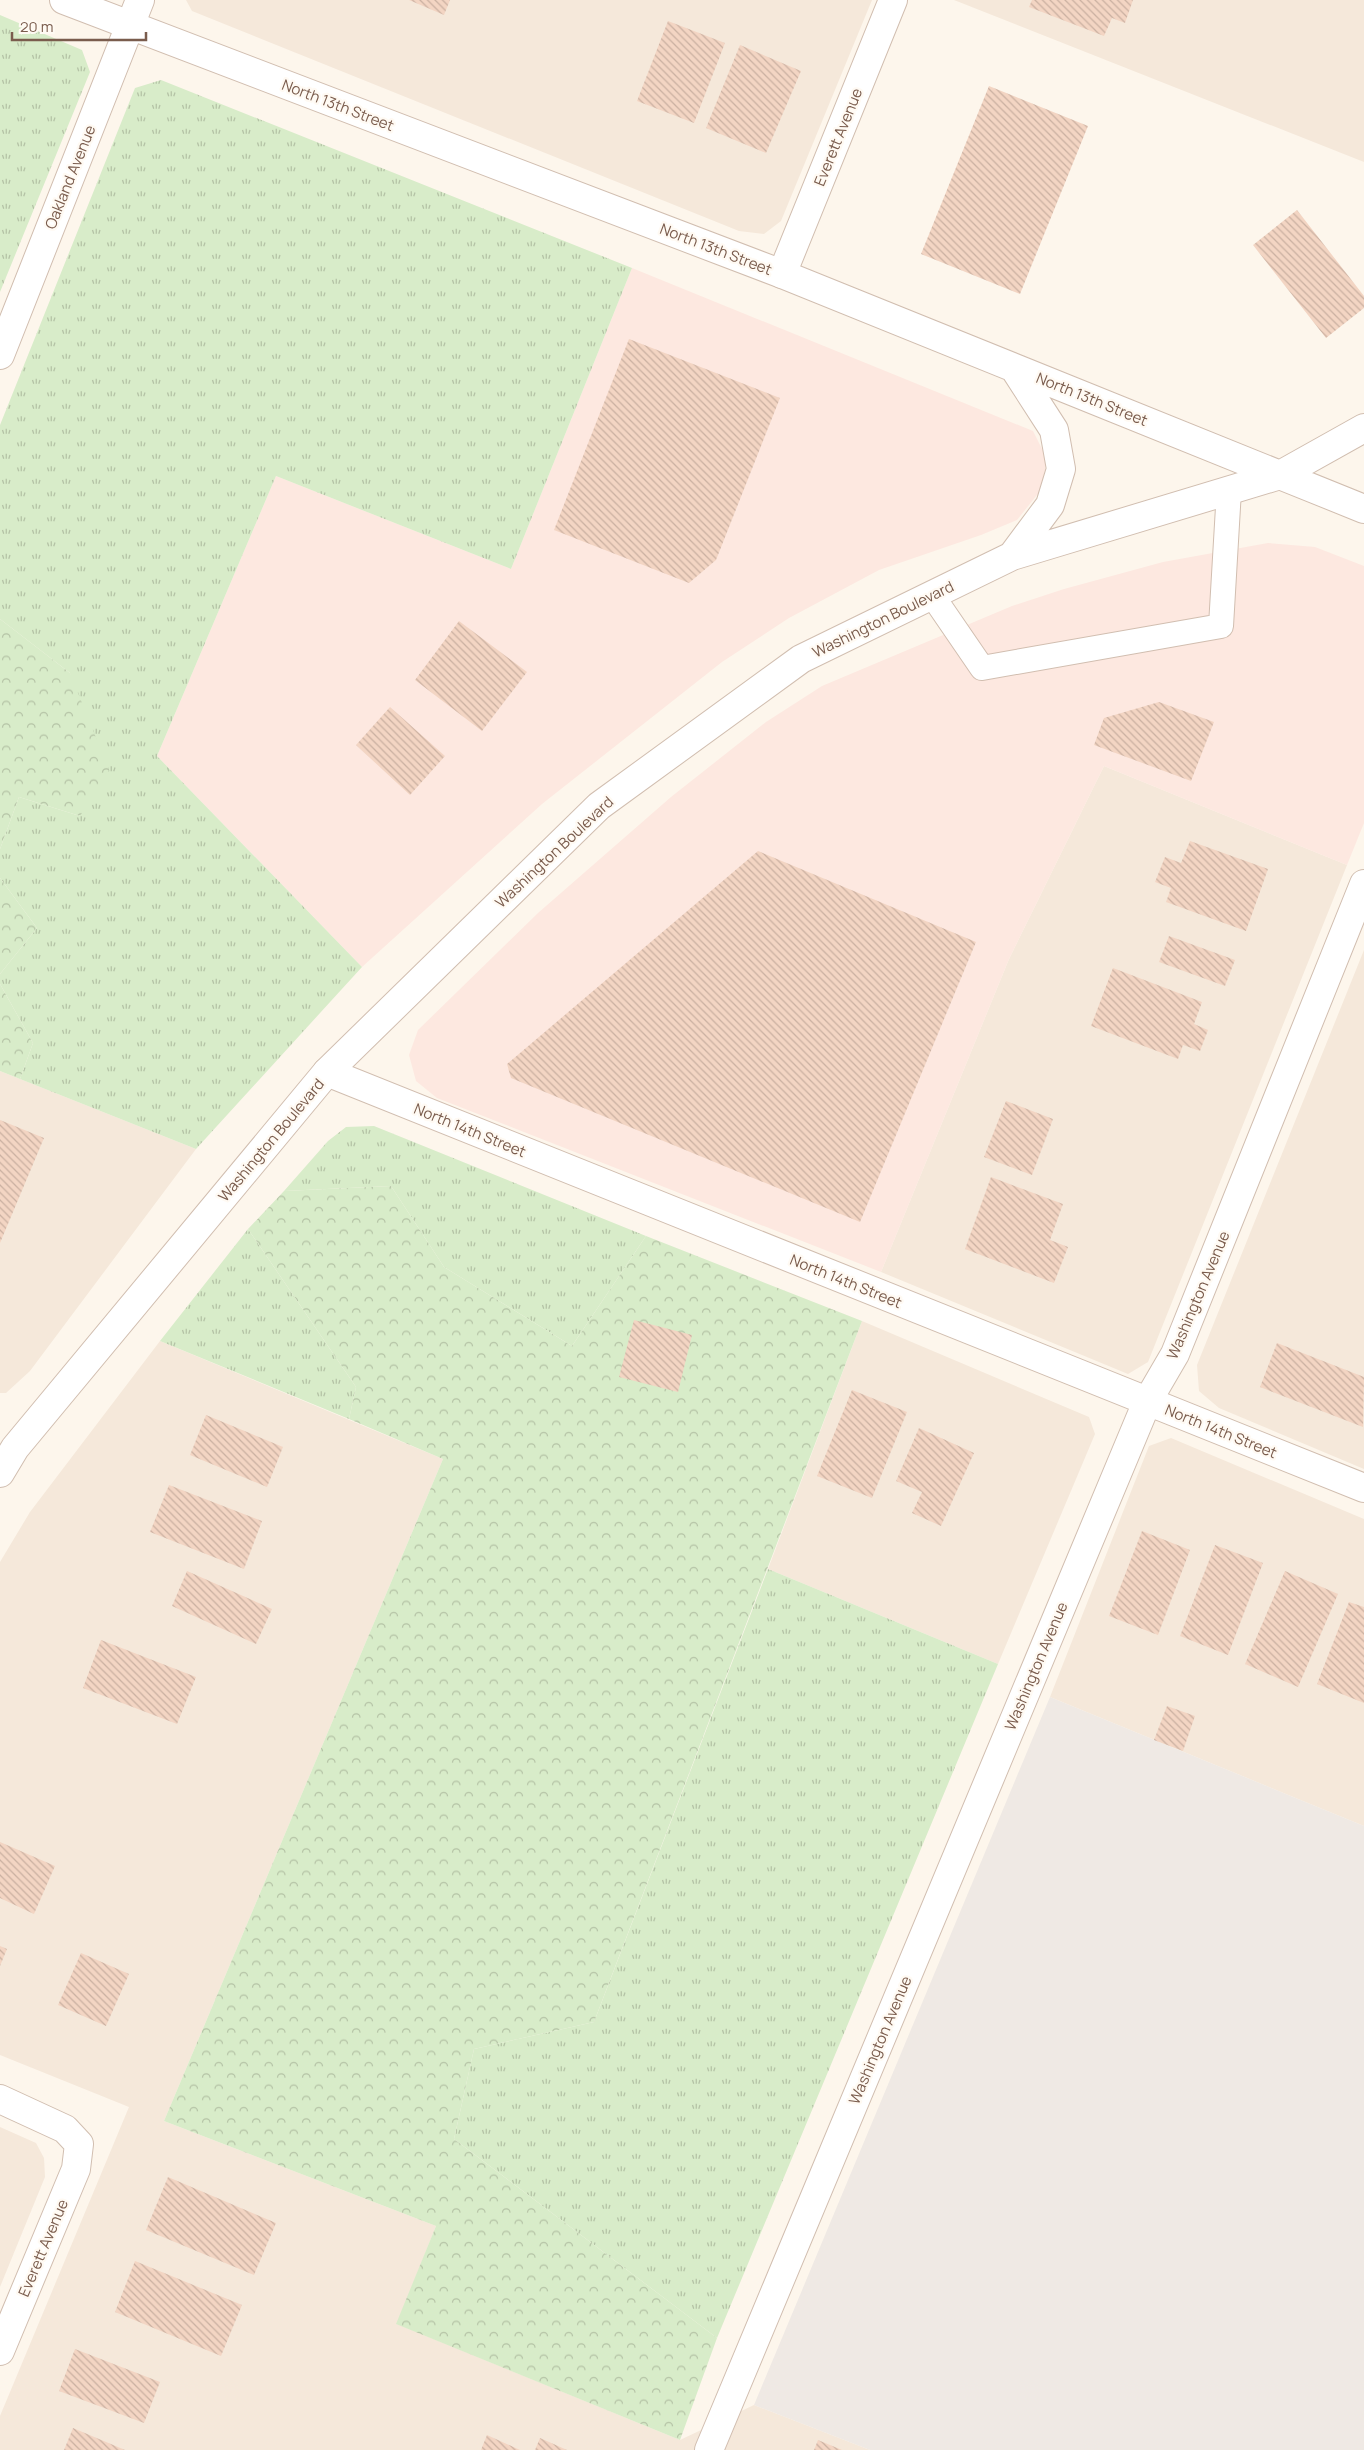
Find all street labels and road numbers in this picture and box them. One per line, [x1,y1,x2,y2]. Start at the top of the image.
street label: North 13th Street [279,74,397,136]
street label: Everett Avenue [809,85,867,189]
street label: Oakland Avenue [40,122,101,232]
street label: North 13th Street [657,218,775,280]
street label: North 13th Street [1033,367,1151,431]
street label: Washington Boulevard [809,576,957,662]
street label: Washington Boulevard [490,792,618,912]
street label: Washington Boulevard [213,1074,329,1206]
street label: North 14th Street [411,1098,529,1162]
street label: Washington Avenue [1161,1227,1235,1362]
street label: North 14th Street [787,1249,905,1313]
street label: North 14th Street [1162,1399,1280,1463]
street label: Washington Avenue [999,1598,1073,1733]
street label: Washington Avenue [843,1972,917,2107]
street label: Everett Avenue [13,2196,73,2300]

